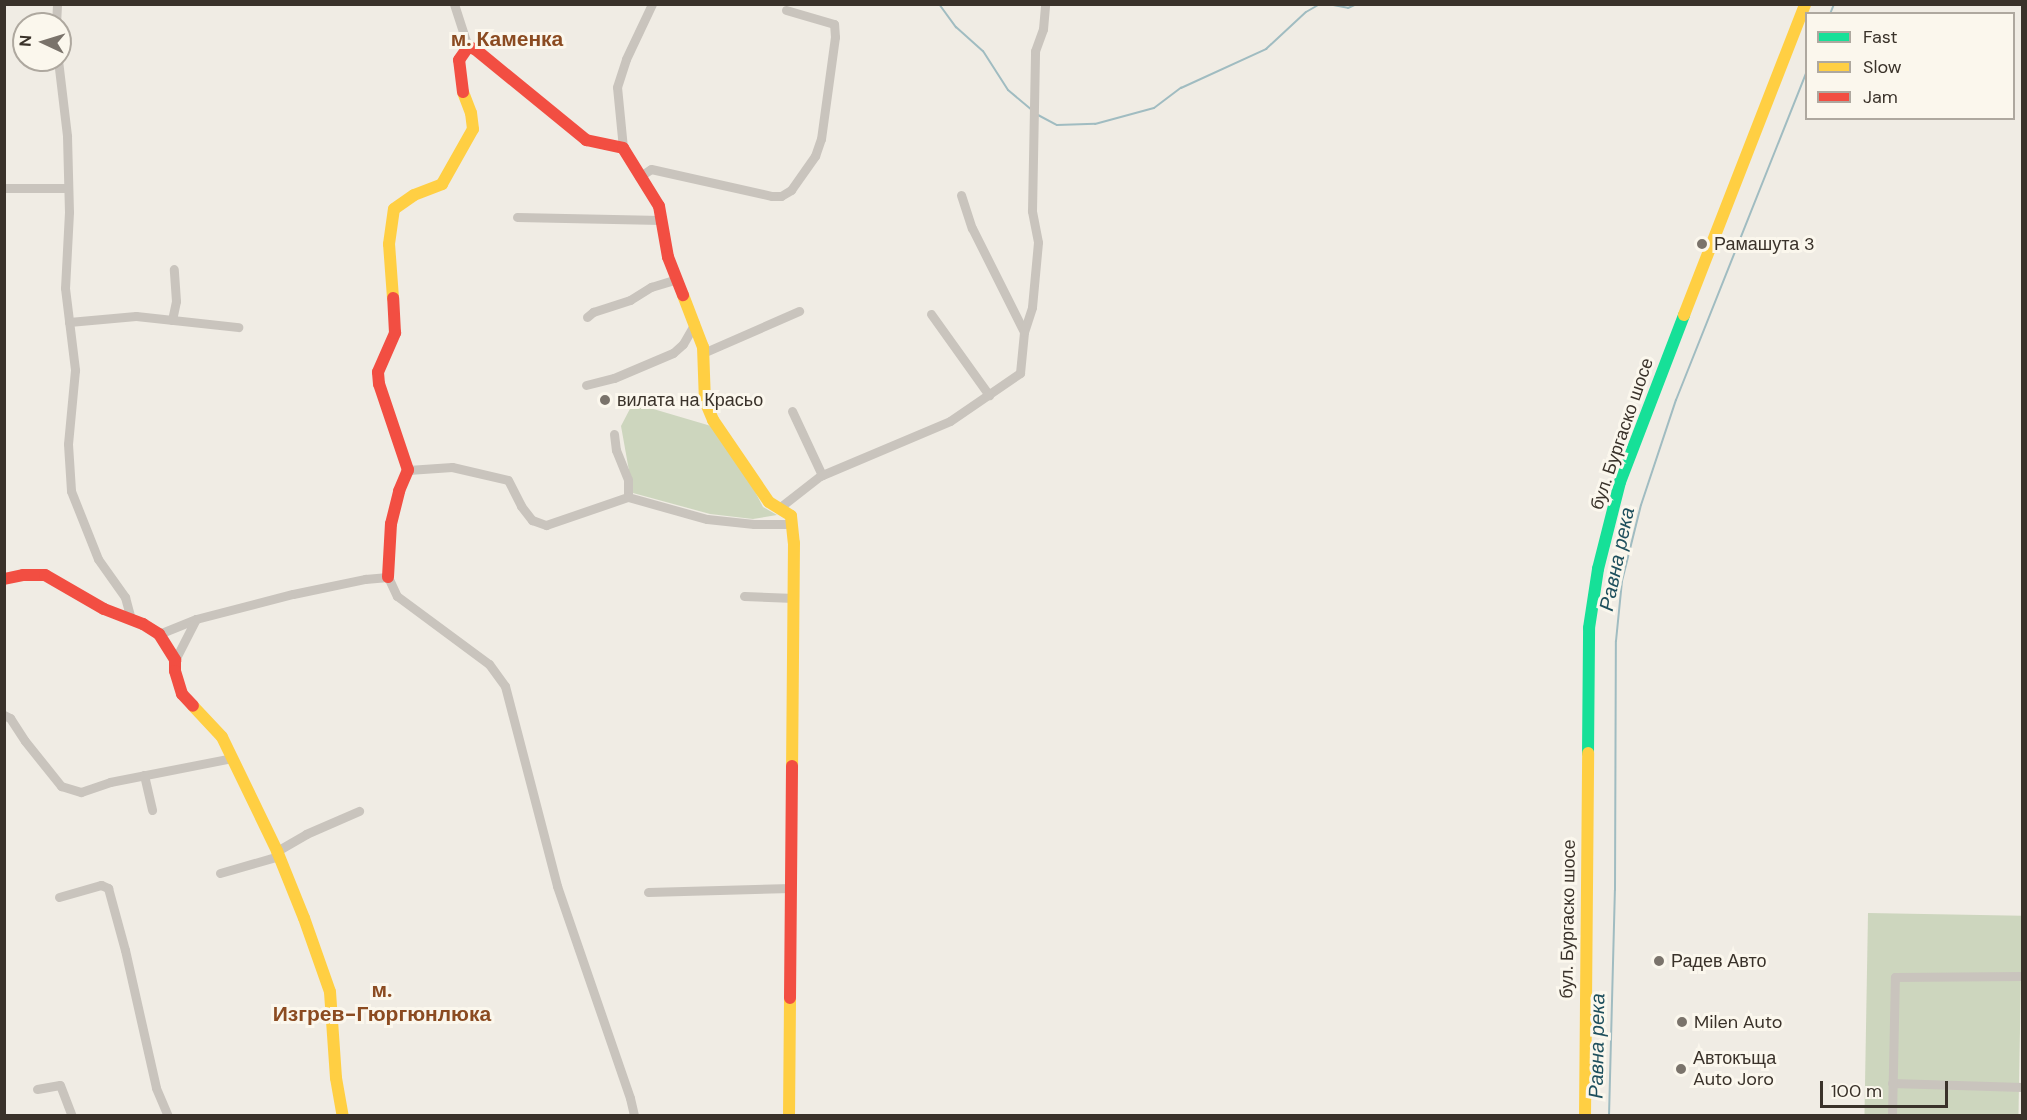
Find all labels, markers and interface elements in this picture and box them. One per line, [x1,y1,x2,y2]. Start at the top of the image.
north arrow [12,12,72,72]
legend [1805,12,2015,120]
text: Fast [1863,25,1898,49]
district label: м. Каменка [451,26,563,52]
text: N [15,34,36,47]
text: Slow [1863,55,1902,79]
text: Jam [1863,85,1898,109]
place label: Рамашута 3 [1714,233,1815,255]
marker: Рамашута 3 [1695,237,1709,251]
street label: бул. Бургаско шосе [1586,355,1658,513]
place label: вилата на Красьо [617,389,763,411]
marker: вилата на Красьо [598,393,612,407]
water label: Равна река [1594,505,1640,613]
street label: бул. Бургаско шосе [1556,839,1580,999]
place label: Радев Авто [1671,950,1767,972]
marker: Радев Авто [1652,954,1666,968]
district label: м. Изгрев-Гюргюнлюка [273,977,491,1027]
water label: Равна река [1584,993,1610,1099]
place label: Milen Auto [1694,1011,1782,1033]
marker: Milen Auto [1675,1015,1689,1029]
place label: Автокъща Auto Joro [1693,1048,1776,1090]
marker: Автокъща Auto Joro [1674,1062,1688,1076]
scale bar [1823,1069,1950,1107]
text: 100 m [1831,1079,1882,1103]

